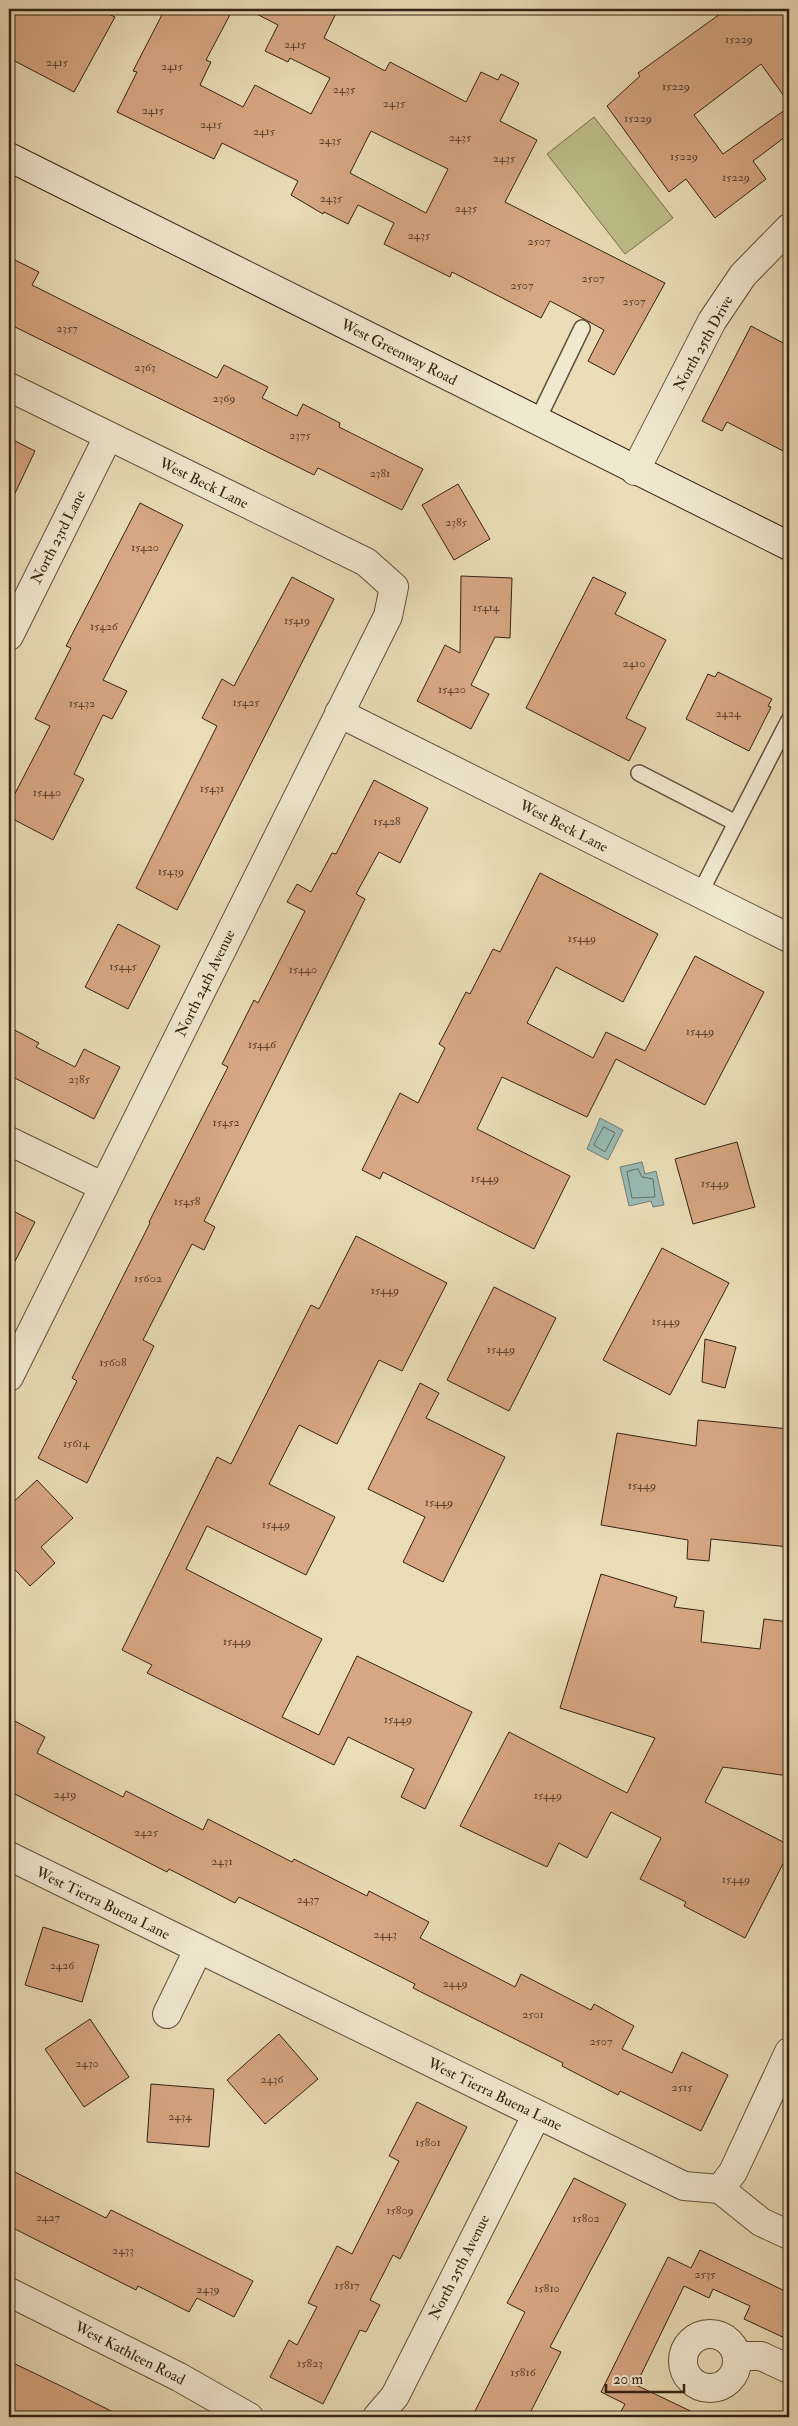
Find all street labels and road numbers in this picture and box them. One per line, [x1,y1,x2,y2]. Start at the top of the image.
street label: North 25th Drive [669,292,737,394]
street label: West Greenway Road [337,314,461,390]
street label: West Beck Lane [155,453,251,513]
street label: North 23rd Lane [27,487,90,587]
street label: West Beck Lane [515,796,611,857]
street label: North 24th Avenue [171,927,240,1040]
street label: West Tierra Buena Lane [32,1862,173,1944]
street label: West Tierra Buena Lane [424,2053,565,2135]
street label: North 25th Avenue [425,2212,494,2323]
street label: West Kathleen Road [71,2317,189,2390]

